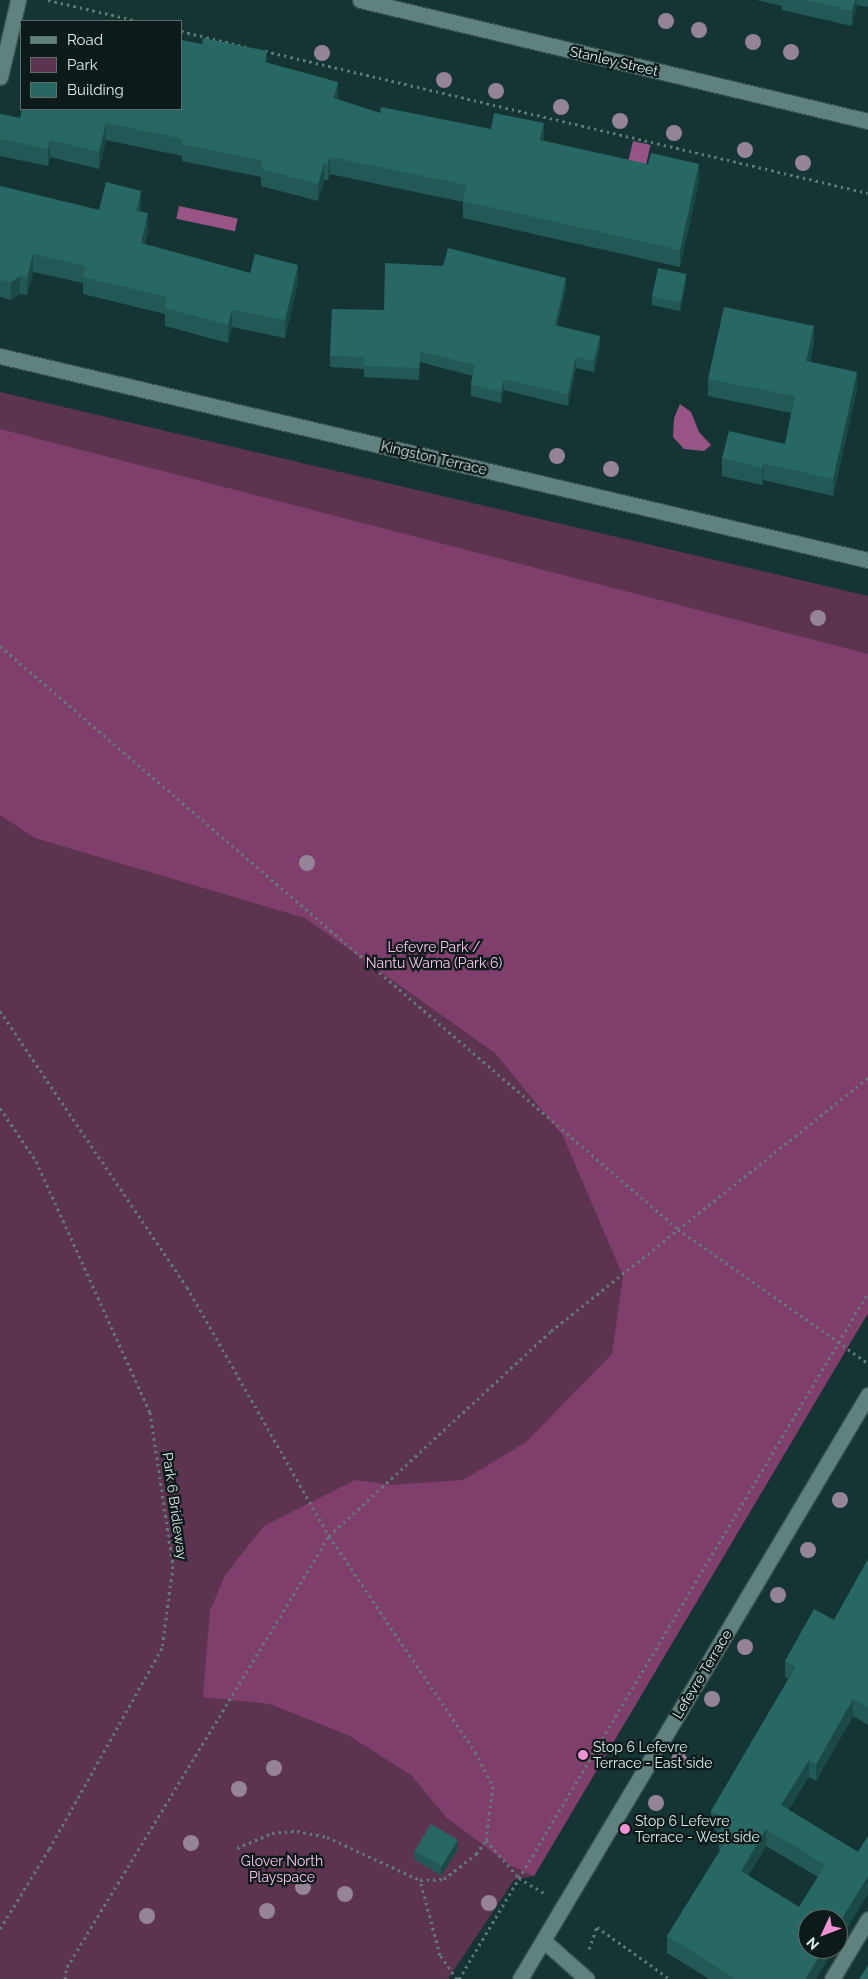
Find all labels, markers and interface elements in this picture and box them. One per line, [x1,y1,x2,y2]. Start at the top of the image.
legend [20,20,182,110]
text: Road [67,31,103,49]
street label: Stanley Street [568,43,660,79]
text: Park [67,56,98,74]
text: Building [67,81,124,99]
street label: Kingston Terrace [379,438,489,478]
park label: Lefevre Park / Nantu Wama (Park 6) [366,939,502,972]
street label: Park 6 Bridleway [159,1451,191,1561]
street label: Lefevre Terrace [669,1626,735,1722]
place label: Stop 6 Lefevre Terrace - East side [593,1739,712,1771]
marker: Stop 6 Lefevre Terrace - East side [577,1749,589,1761]
place label: Stop 6 Lefevre Terrace - West side [635,1813,760,1845]
marker: Stop 6 Lefevre Terrace - West side [619,1823,631,1835]
park label: Glover North Playspace [241,1853,323,1885]
north arrow [798,1909,848,1959]
text: N [803,1934,822,1953]

